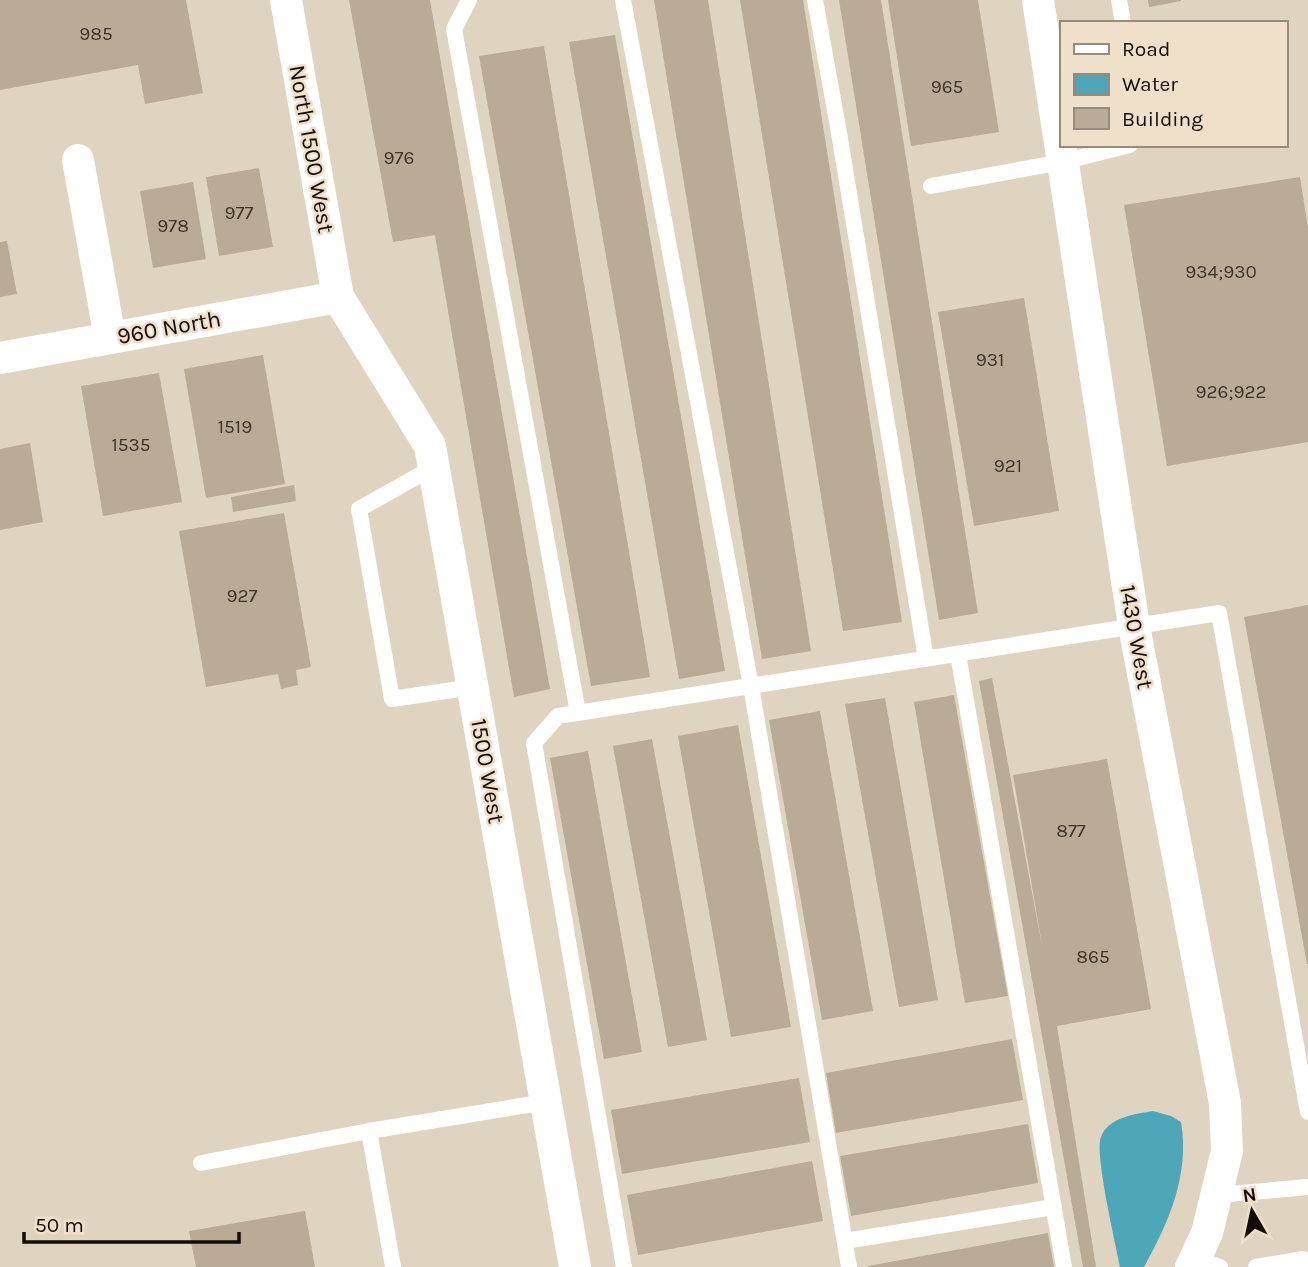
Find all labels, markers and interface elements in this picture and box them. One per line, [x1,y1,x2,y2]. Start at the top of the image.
legend [1060,21,1287,147]
house number: 985 [79,23,113,45]
text: Road [1122,37,1170,61]
street label: North 1500 West [283,63,340,236]
text: Water [1122,72,1178,96]
house number: 965 [931,76,963,98]
text: Building [1122,107,1203,131]
house number: 976 [384,147,414,169]
house number: 977 [225,202,254,224]
house number: 978 [157,215,189,237]
house number: 934;930 [1185,261,1257,283]
street label: 960 North [115,305,223,350]
house number: 931 [976,349,1004,371]
house number: 926;922 [1196,381,1266,403]
house number: 1519 [218,416,252,438]
house number: 1535 [112,434,150,456]
house number: 921 [994,455,1022,477]
street label: 1430 West [1114,583,1159,692]
house number: 927 [227,585,258,607]
street label: 1500 West [465,717,510,826]
house number: 877 [1056,820,1086,842]
house number: 865 [1076,946,1110,968]
north arrow [1217,1176,1287,1246]
text: N [1241,1183,1258,1207]
scale bar [24,1200,240,1244]
text: 50 m [35,1213,84,1237]

